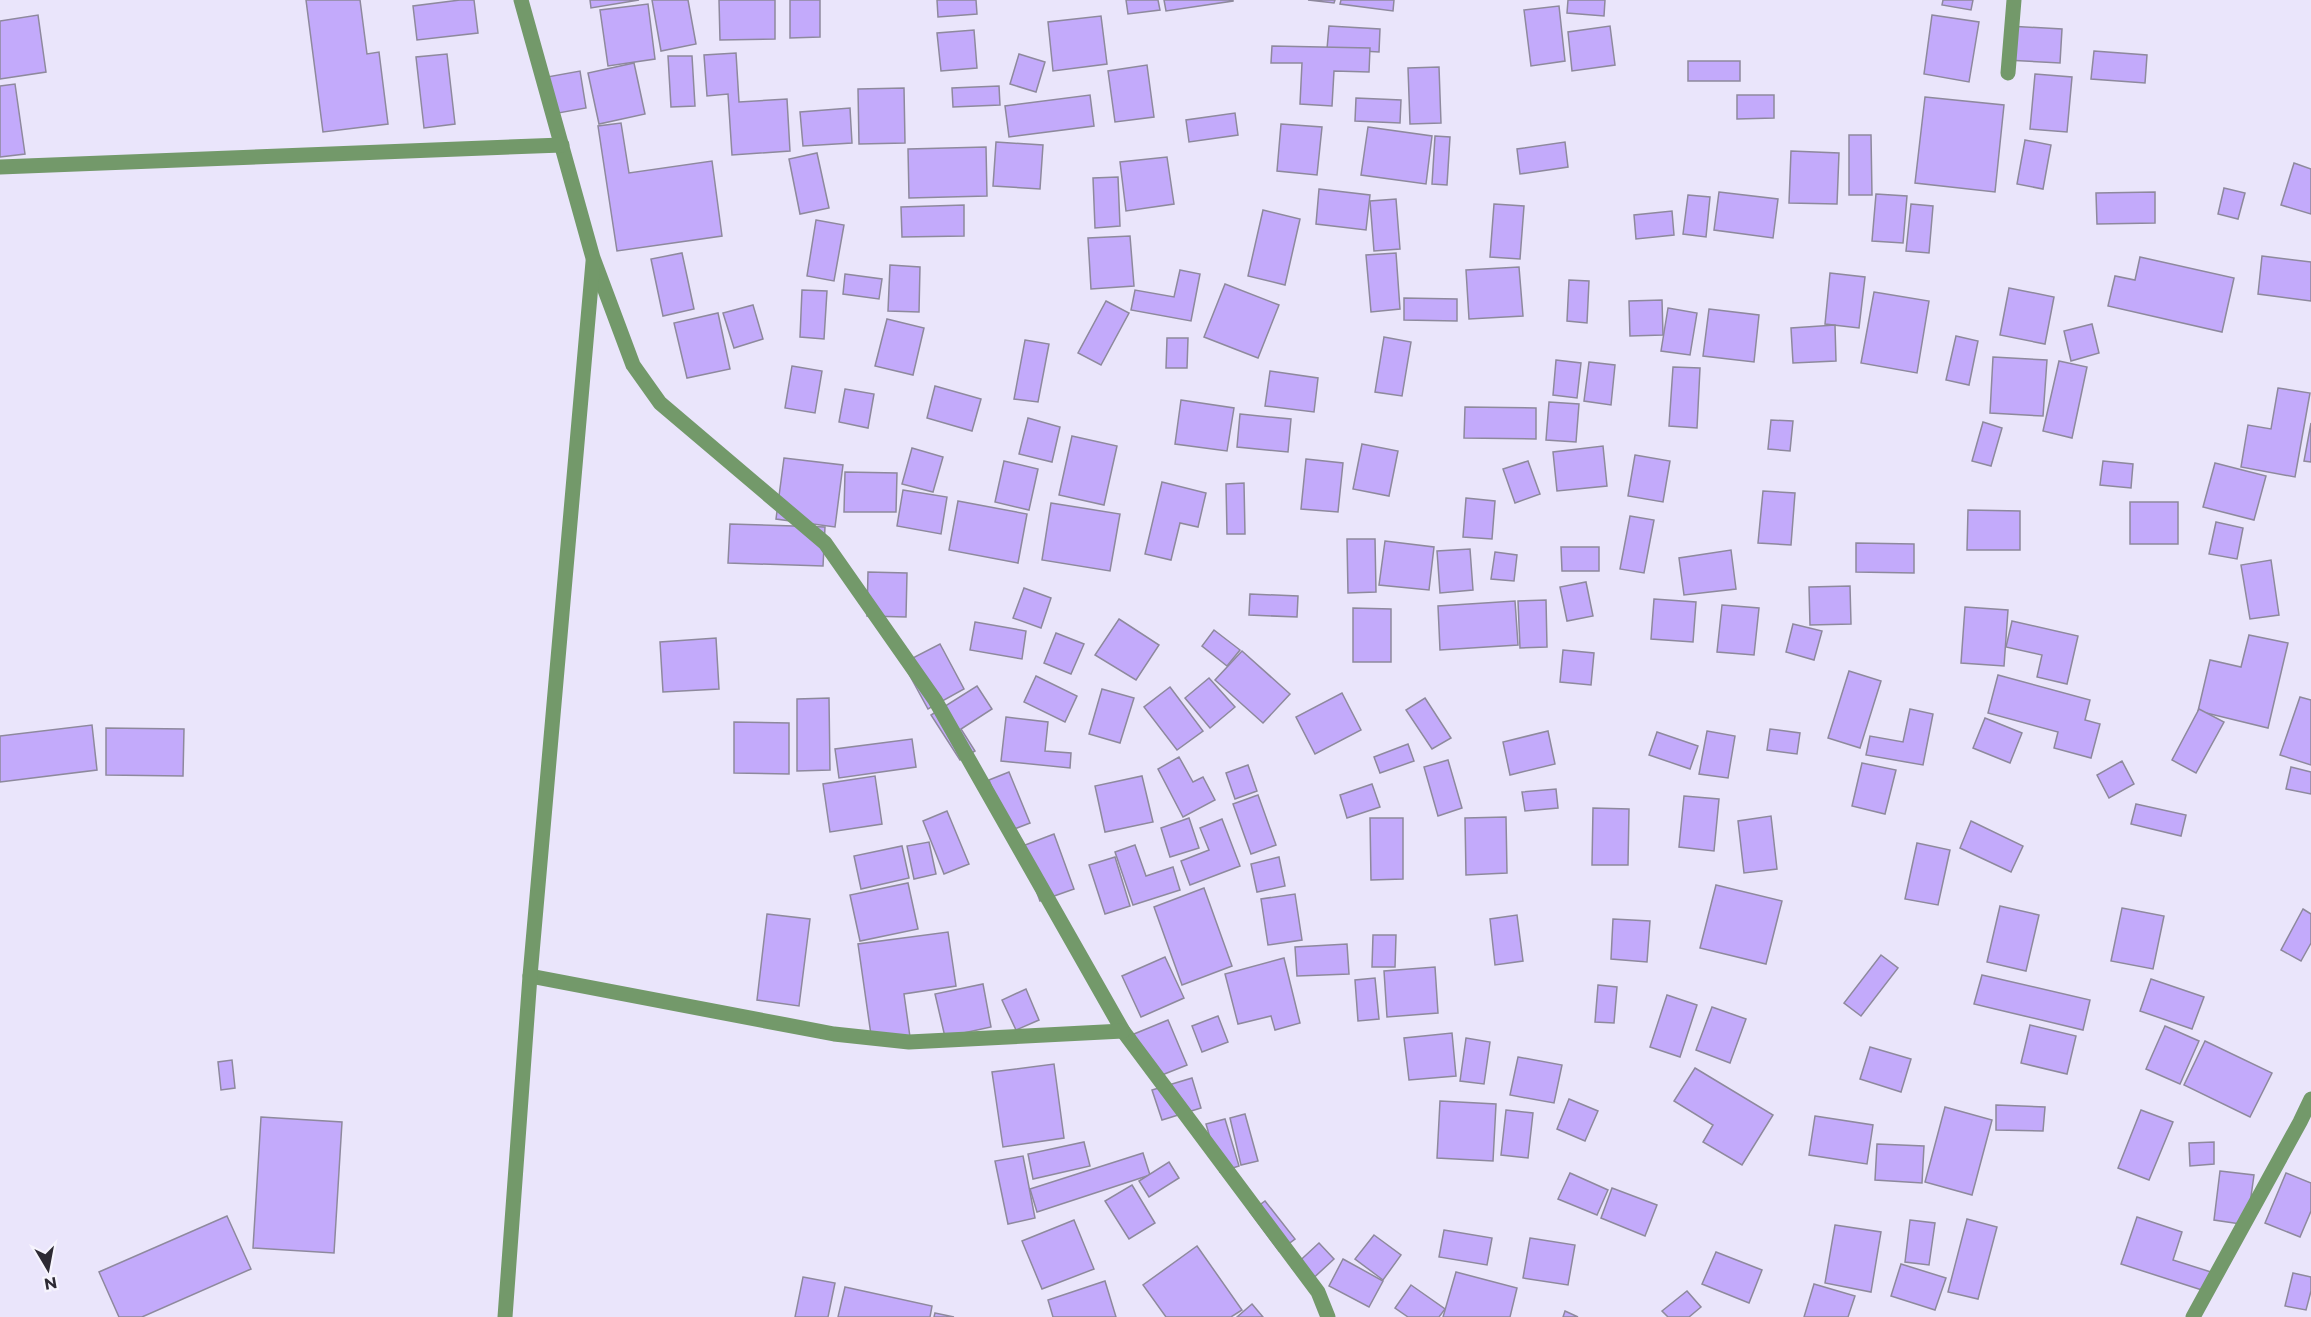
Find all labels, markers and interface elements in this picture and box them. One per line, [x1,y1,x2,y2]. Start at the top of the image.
north arrow [18,1239,78,1299]
text: N [42,1273,59,1294]

